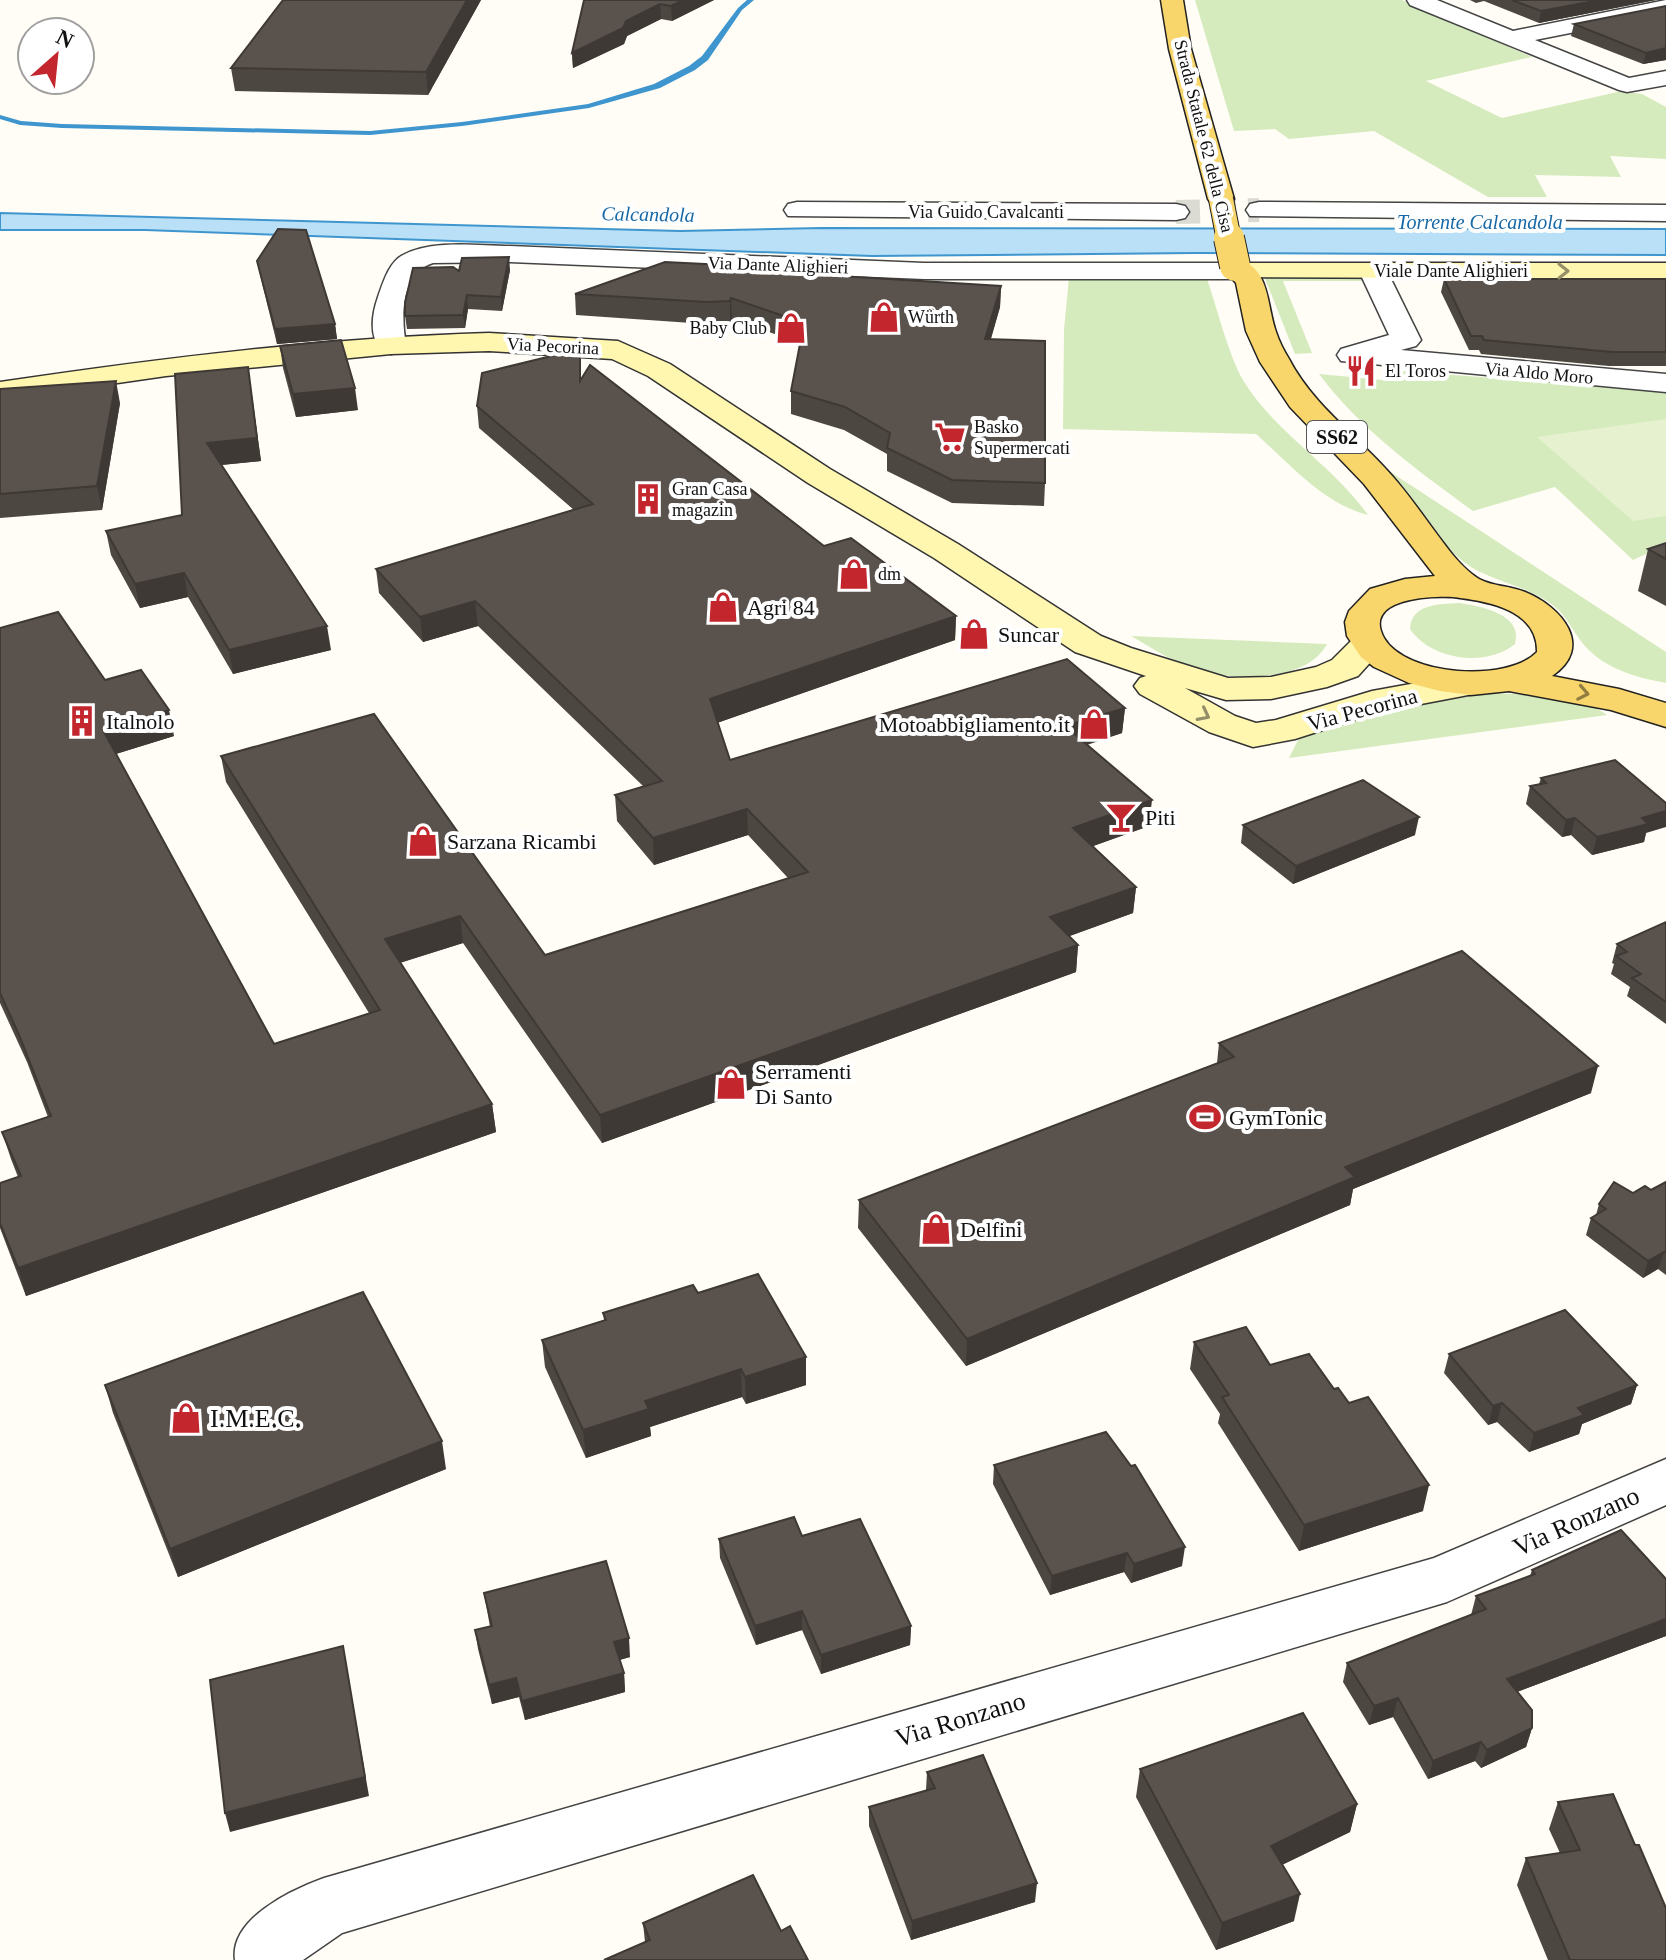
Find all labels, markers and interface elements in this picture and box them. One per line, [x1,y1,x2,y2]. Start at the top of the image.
north arrow [16,16,96,96]
text: N [52,24,78,53]
street label: Strada Statale 62 della Cisa [1170,38,1238,234]
water label: Calcandola [601,202,695,226]
street label: Via Guido Cavalcanti [908,202,1064,222]
water label: Torrente Calcandola [1397,211,1563,233]
street label: Via Dante Alighieri [707,253,849,277]
street label: Viale Dante Alighieri [1374,261,1528,281]
one-way arrow [1557,262,1570,280]
shop icon: Würth [867,300,901,334]
place label: Würth [908,307,954,327]
shop icon: Baby Club [774,311,808,345]
place label: Baby Club [689,318,767,338]
street label: Via Pecorina [506,334,600,358]
restaurant icon: El Toros [1344,354,1378,388]
street label: Via Aldo Moro [1484,358,1594,388]
place label: El Toros [1385,361,1446,381]
place label: Basko Supermercati [974,417,1070,458]
supermarket icon: Basko Supermercati [933,420,967,454]
road number: SS62 [1307,421,1367,453]
place label: Gran Casa magazin [672,479,747,520]
building icon: Gran Casa magazin [631,482,665,516]
shop icon: dm [837,557,871,591]
place label: dm [878,564,901,584]
shop icon: Agri 84 [706,590,740,624]
place label: Agri 84 [747,595,815,620]
shop icon: Suncar [957,617,991,651]
place label: Suncar [998,622,1060,647]
street label: Via Pecorina [1304,683,1420,736]
one-way arrow [1576,684,1589,701]
building icon: Italnolo [65,704,99,738]
one-way arrow [1196,705,1211,721]
shop icon: Motoabbigliamento.it [1077,707,1111,741]
place label: Italnolo [106,709,174,734]
place label: Motoabbigliamento.it [879,712,1070,737]
bar icon: Piti [1104,800,1138,834]
place label: Piti [1145,805,1176,830]
shop icon: Sarzana Ricambi [406,824,440,858]
place label: Sarzana Ricambi [447,829,597,854]
place label: Serramenti Di Santo [755,1059,852,1109]
shop icon: Serramenti Di Santo [714,1067,748,1101]
sports icon: GymTonic [1188,1100,1222,1134]
place label: GymTonic [1229,1105,1323,1130]
shop icon: Delfini [919,1212,953,1246]
place label: Delfini [960,1217,1022,1242]
shop icon: I.M.E.C. [169,1401,203,1435]
place label: I.M.E.C. [210,1404,301,1433]
street label: Via Ronzano [1509,1481,1644,1562]
street label: Via Ronzano [891,1686,1029,1753]

